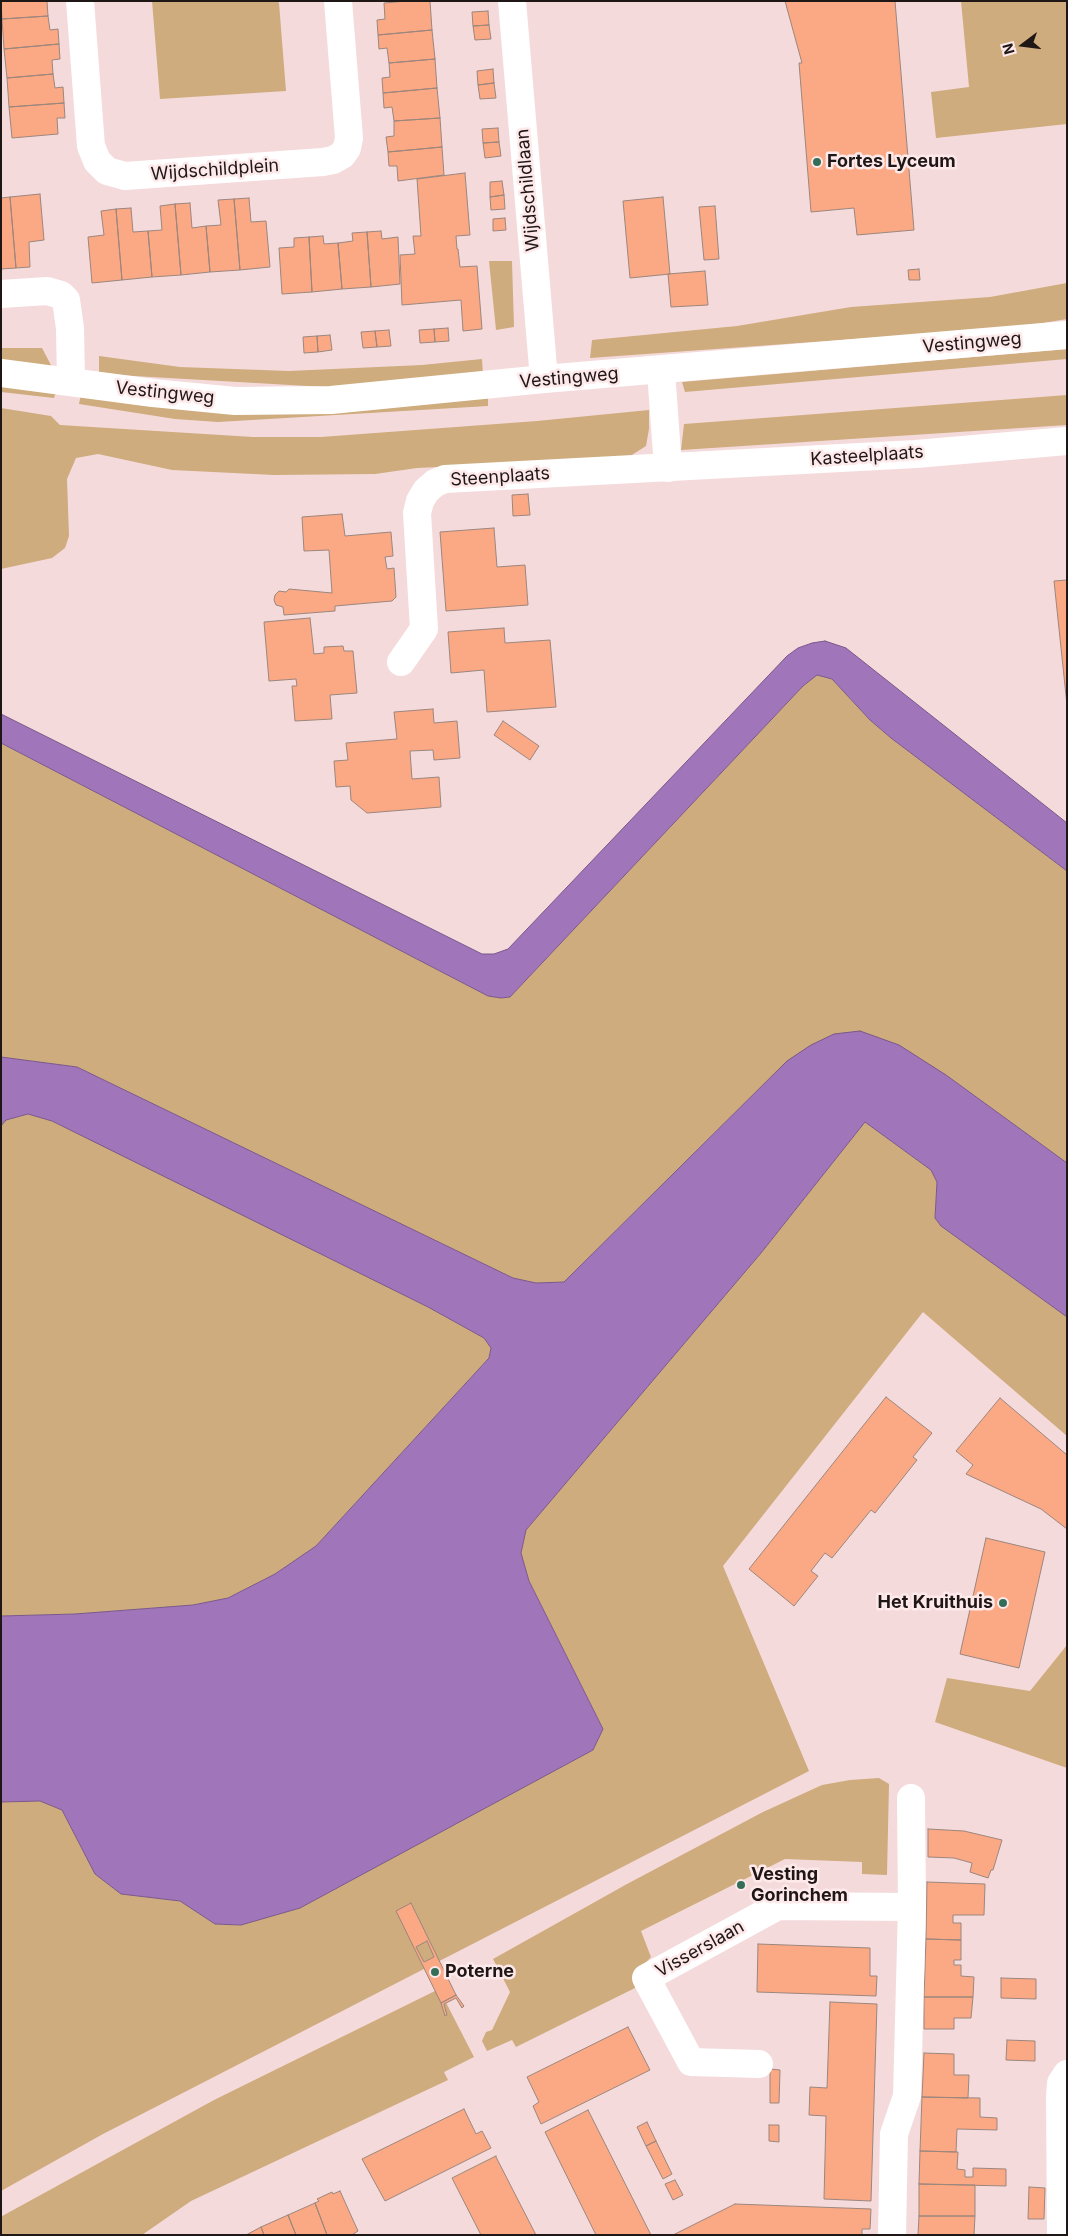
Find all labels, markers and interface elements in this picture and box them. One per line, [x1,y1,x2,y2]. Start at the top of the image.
north arrow [998,20,1048,70]
text: N [998,42,1018,56]
street label: Wijdschildlaan [512,128,544,252]
place label: Fortes Lyceum [827,151,956,173]
street label: Wijdschildplein [150,155,280,185]
marker: Fortes Lyceum [811,156,823,168]
street label: Vestingweg [922,328,1022,358]
street label: Vestingweg [519,363,619,393]
street label: Vestingweg [114,377,216,409]
street label: Kasteelplaats [810,441,924,471]
street label: Steenplaats [450,463,550,491]
place label: Het Kruithuis [878,1592,993,1614]
marker: Het Kruithuis [997,1597,1009,1609]
place label: Vesting Gorinchem [751,1864,848,1906]
marker: Vesting Gorinchem [735,1879,747,1891]
street label: Visserslaan [652,1916,748,1982]
place label: Poterne [445,1961,514,1983]
marker: Poterne [429,1966,441,1978]

